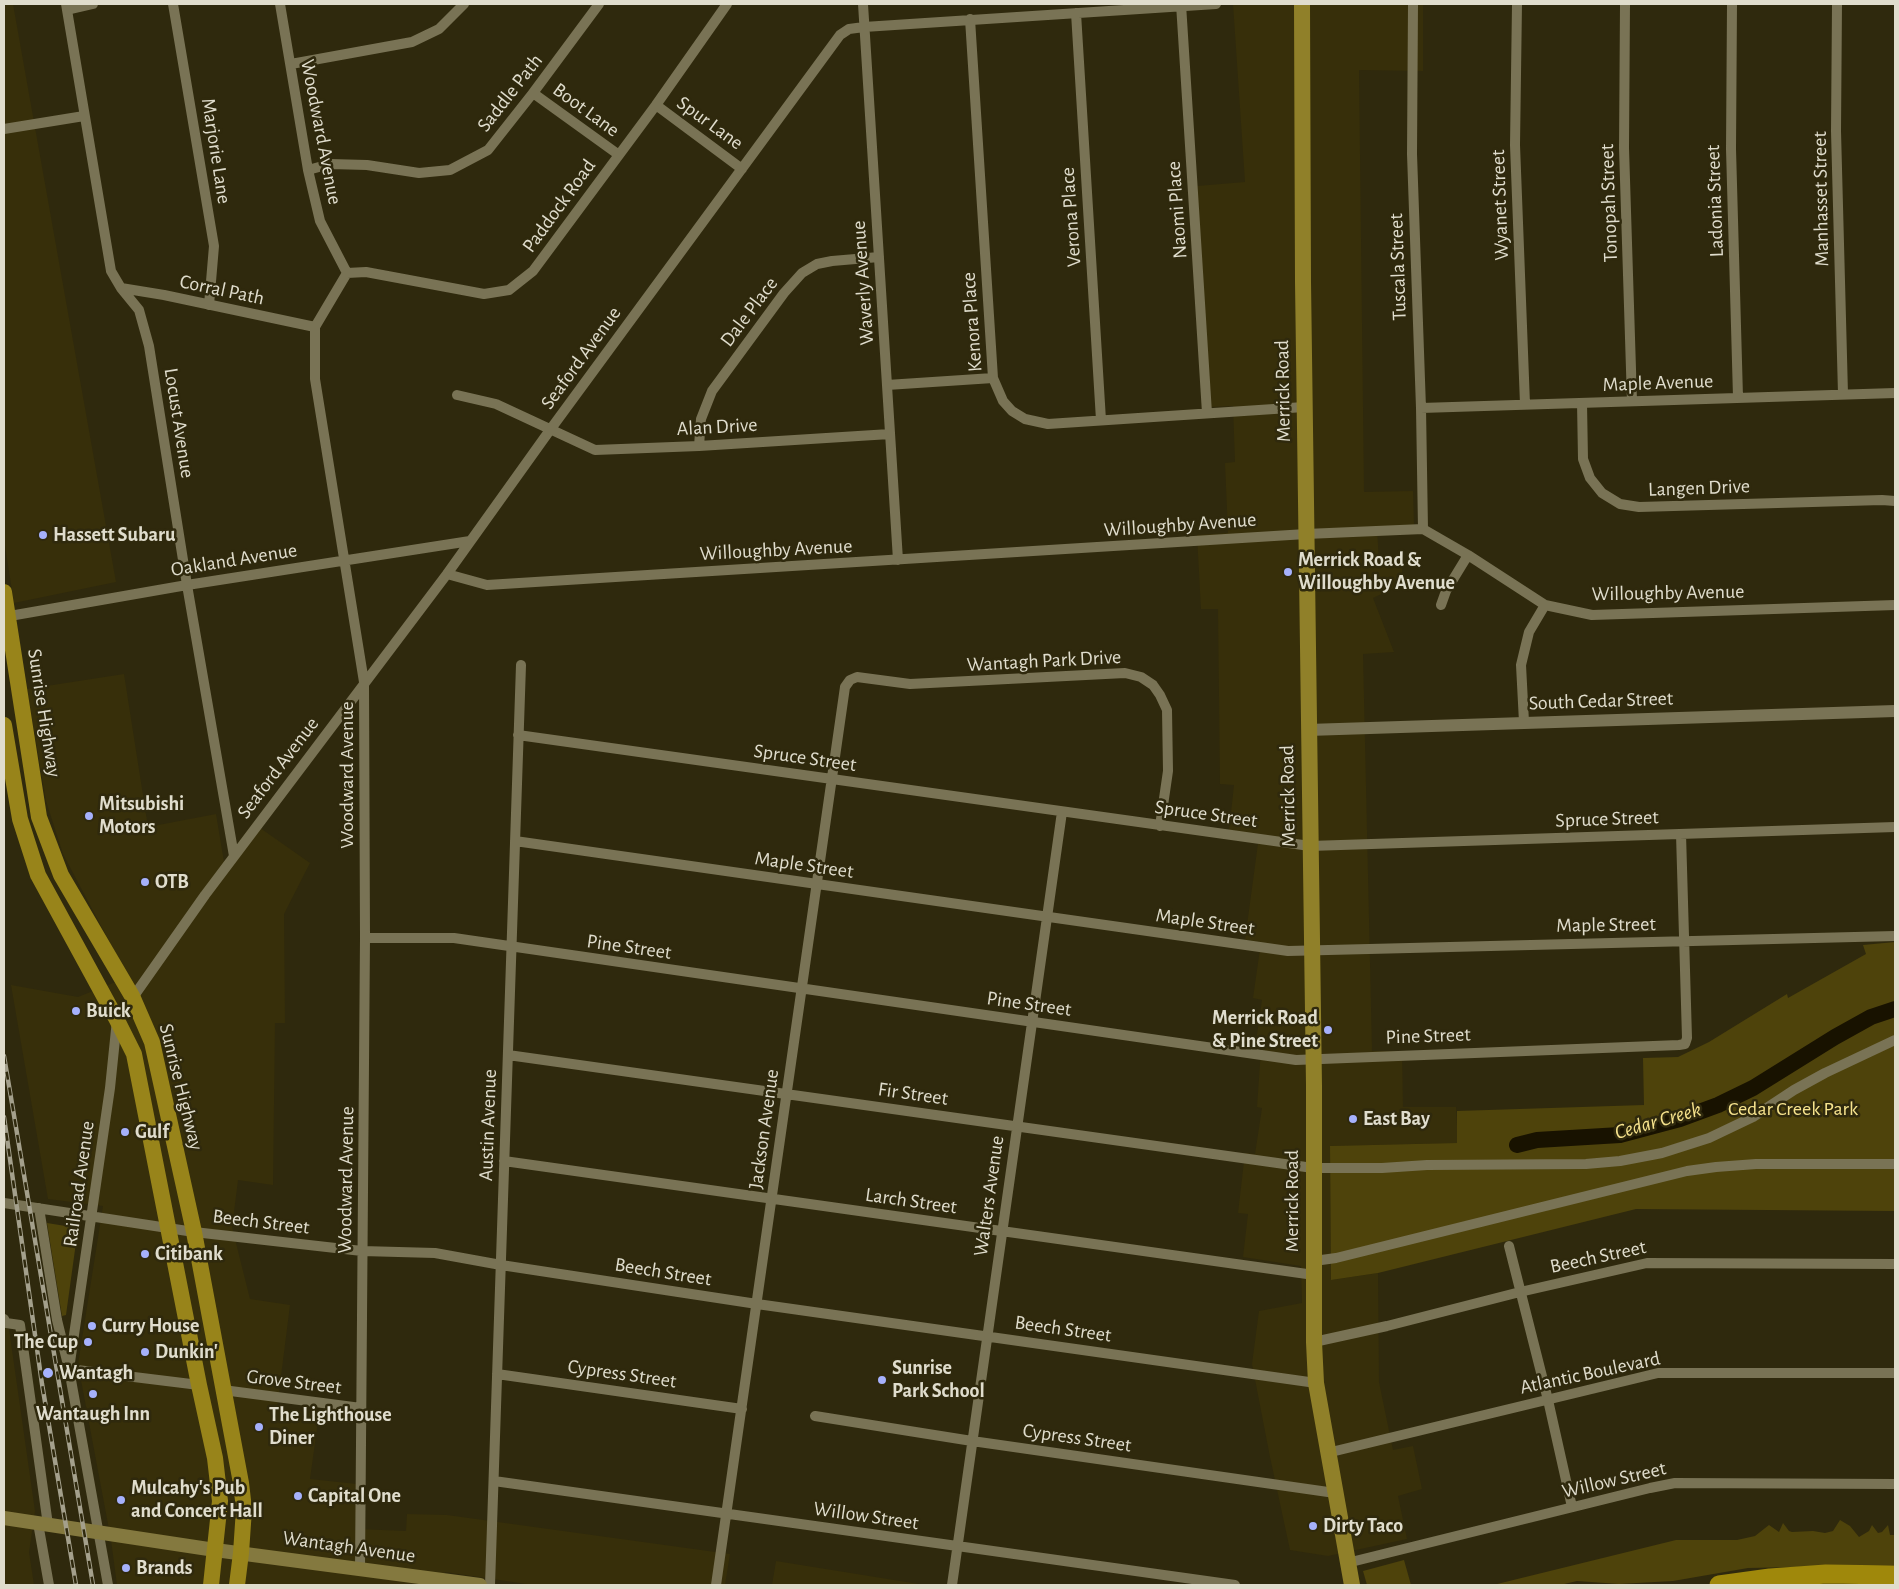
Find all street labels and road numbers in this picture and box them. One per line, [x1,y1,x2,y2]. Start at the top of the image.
street label: Saddle Path [472,49,548,137]
street label: Woodward Avenue [295,57,347,207]
street label: Boot Lane [548,78,624,142]
street label: Spur Lane [672,91,748,155]
street label: Marjorie Lane [196,96,236,206]
street label: Manhasset Street [1808,131,1834,267]
street label: Tonopah Street [1595,143,1623,263]
street label: Ladonia Street [1701,144,1729,258]
street label: Wyanet Street [1486,149,1514,261]
street label: Paddock Road [517,155,601,257]
street label: Naomi Place [1162,160,1192,260]
street label: Verona Place [1056,166,1086,268]
street label: Tuscala Street [1384,213,1412,321]
street label: Waverly Avenue [847,220,879,346]
street label: Corral Path [178,269,266,311]
street label: Kenora Place [957,271,987,373]
street label: Dale Place [715,272,783,352]
street label: Seaford Avenue [536,302,626,414]
street label: Merrick Road [1270,340,1296,442]
street label: Locust Avenue [158,366,200,480]
street label: Maple Avenue [1602,369,1714,397]
street label: Alan Drive [676,413,758,441]
street label: Langen Drive [1648,474,1750,502]
street label: Willoughby Avenue [1103,508,1257,542]
street label: Willoughby Avenue [699,534,853,566]
street label: Oakland Avenue [169,538,299,582]
street label: Willoughby Avenue [1591,580,1745,606]
street label: Wantagh Park Drive [966,645,1122,677]
street label: Sunrise Highway [22,647,66,779]
street label: South Cedar Street [1528,686,1674,716]
street label: Woodward Avenue [335,701,359,849]
street label: Seaford Avenue [232,712,324,824]
street label: Spruce Street [752,739,858,777]
street label: Merrick Road [1275,745,1301,847]
street label: Spruce Street [1153,795,1259,833]
street label: Spruce Street [1555,805,1659,833]
street label: Maple Street [753,846,855,884]
street label: Maple Street [1154,903,1256,941]
street label: Maple Street [1556,912,1656,938]
street label: Pine Street [585,929,673,965]
street label: Pine Street [985,986,1073,1022]
street label: Sunrise Highway [154,1021,208,1153]
street label: Pine Street [1385,1023,1471,1049]
street label: Jackson Avenue [744,1068,784,1190]
street label: Austin Avenue [474,1069,502,1181]
street label: Fir Street [876,1077,950,1111]
street label: Woodward Avenue [333,1106,359,1254]
street label: Railroad Avenue [58,1119,100,1249]
street label: Walters Avenue [969,1134,1009,1258]
street label: Merrick Road [1280,1150,1304,1252]
street label: Larch Street [864,1183,958,1219]
street label: Beech Street [211,1204,311,1240]
street label: Beech Street [1548,1235,1648,1279]
street label: Beech Street [613,1253,713,1291]
street label: Beech Street [1013,1310,1113,1348]
street label: Atlantic Boulevard [1518,1346,1662,1400]
street label: Cypress Street [566,1354,678,1394]
street label: Grove Street [245,1364,343,1400]
street label: Cypress Street [1021,1418,1133,1458]
street label: Willow Street [1560,1456,1668,1504]
street label: Willow Street [812,1497,920,1535]
street label: Wantagh Avenue [281,1526,417,1568]

